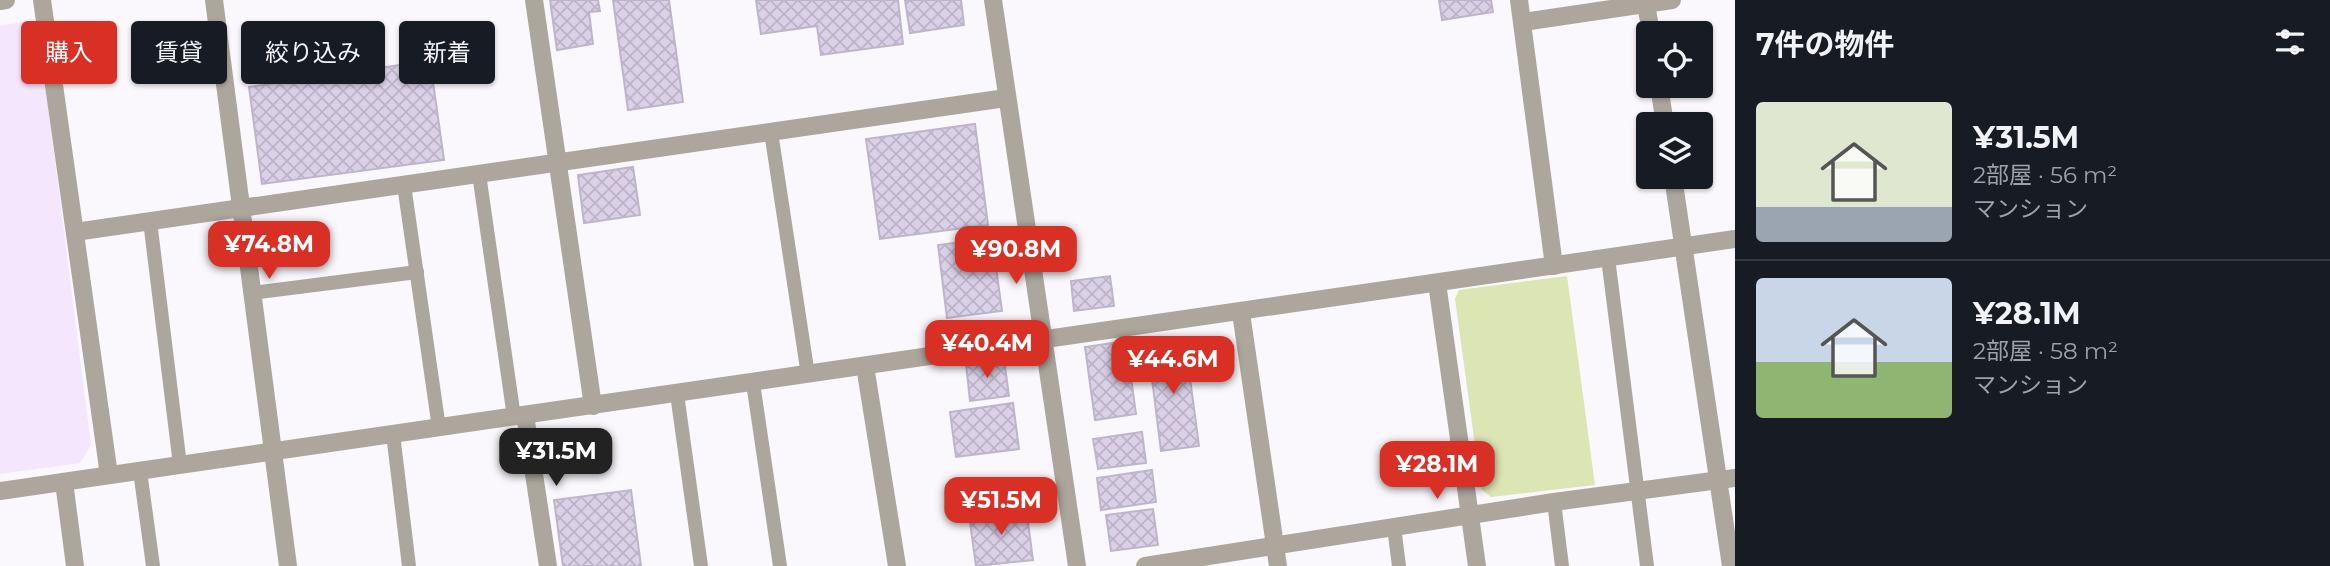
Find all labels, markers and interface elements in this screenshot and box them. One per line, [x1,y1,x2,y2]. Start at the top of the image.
chip: 購入 [21,21,117,84]
chip: 賃貸 [131,21,227,84]
chip: 絞り込み [241,21,385,84]
chip: 新着 [399,21,495,84]
map controls [1636,21,1713,189]
button: locate [1636,21,1713,98]
icon: filters [2271,23,2309,61]
text: 7件の物件 [1756,26,1895,63]
button: layers [1636,112,1713,189]
text: ¥31.5M [1973,119,2079,156]
icon: home [1812,130,1896,214]
text: 2部屋 · 56 m² [1973,161,2117,189]
text: マンション [1973,195,2088,223]
pin: ¥74.8M [212,222,326,281]
pin: ¥90.8M [959,226,1073,286]
text: ¥74.8M [224,230,314,258]
text: ¥90.8M [971,235,1061,263]
text: ¥28.1M [1973,295,2081,332]
icon: home [1812,306,1896,390]
pin: ¥40.4M [930,320,1044,380]
text: ¥40.4M [941,329,1033,357]
pin: ¥44.6M [1116,336,1230,396]
text: 2部屋 · 58 m² [1973,337,2118,365]
text: ¥44.6M [1127,345,1219,373]
text: マンション [1973,371,2088,399]
pin: ¥31.5M [499,428,613,488]
text: ¥31.5M [515,437,597,465]
pin: ¥28.1M [1380,442,1494,501]
text: ¥28.1M [1396,450,1478,478]
pin: ¥51.5M [944,477,1058,537]
text: ¥51.5M [960,486,1042,514]

